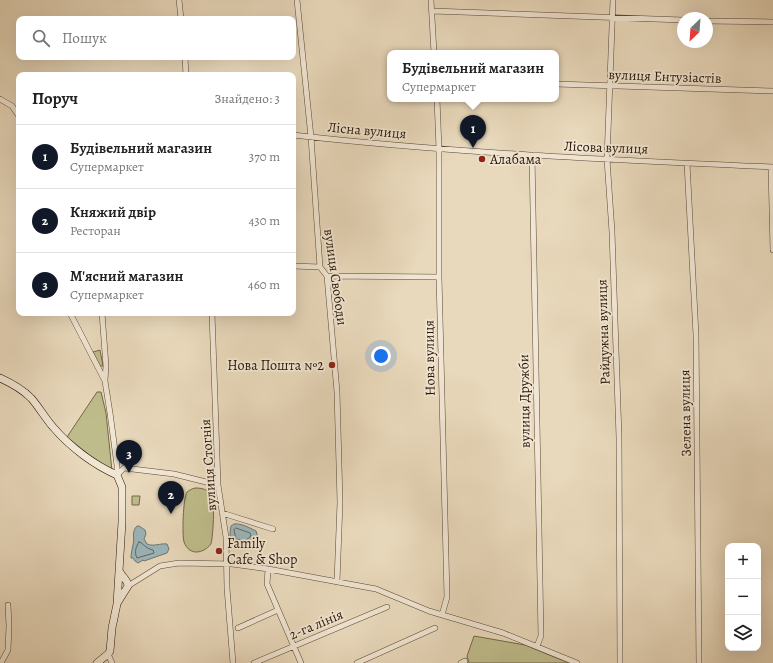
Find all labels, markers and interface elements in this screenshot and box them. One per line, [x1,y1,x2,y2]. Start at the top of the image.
north arrow [677,12,713,48]
search box [16,16,296,60]
icon: search [30,27,52,49]
text: Пошук [62,28,107,48]
popup [387,50,559,102]
text: Будівельний магазин [402,58,544,78]
street label: вулиця Ентузіастів [608,65,722,88]
text: Супермаркет [402,78,476,95]
text: Поруч [32,87,78,110]
text: Знайдено: 3 [215,90,280,107]
pin: 1 [460,115,486,148]
street label: Лісна вулиця [327,118,407,143]
street label: Лісова вулиця [563,137,649,158]
text: Будівельний магазин [70,138,212,158]
text: 1 [43,148,47,165]
text: 370 m [249,148,280,165]
place label: Алабама [489,150,542,169]
marker: Алабама [477,154,487,164]
text: Супермаркет [70,158,144,175]
text: Княжий двір [70,202,156,222]
text: 2 [42,212,48,229]
text: 430 m [248,212,280,229]
text: Ресторан [70,222,121,239]
street label: вулиця Свободи [319,228,352,327]
text: М'ясний магазин [70,266,183,286]
text: 3 [42,276,48,293]
text: 460 m [248,276,280,293]
street label: Райдужна вулиця [592,278,615,385]
text: Супермаркет [70,286,144,303]
street label: Нова вулиця [419,320,440,396]
your location [371,346,391,366]
street label: вулиця Дружби [514,354,535,448]
place label: Нова Пошта №2 [227,356,324,375]
marker: Нова Пошта №2 [327,360,337,370]
street label: Зелена вулиця [675,369,696,457]
street label: вулиця Стогнія [196,418,221,512]
pin: 3 [116,440,142,473]
pin: 2 [158,481,184,514]
place label: Family Cafe & Shop [227,534,297,569]
map controls [725,543,761,651]
button: + [725,543,761,579]
marker: Family Cafe & Shop [214,546,224,556]
button: − [725,579,761,615]
street label: 2-га лінія [286,605,346,644]
button: layers [725,615,761,651]

